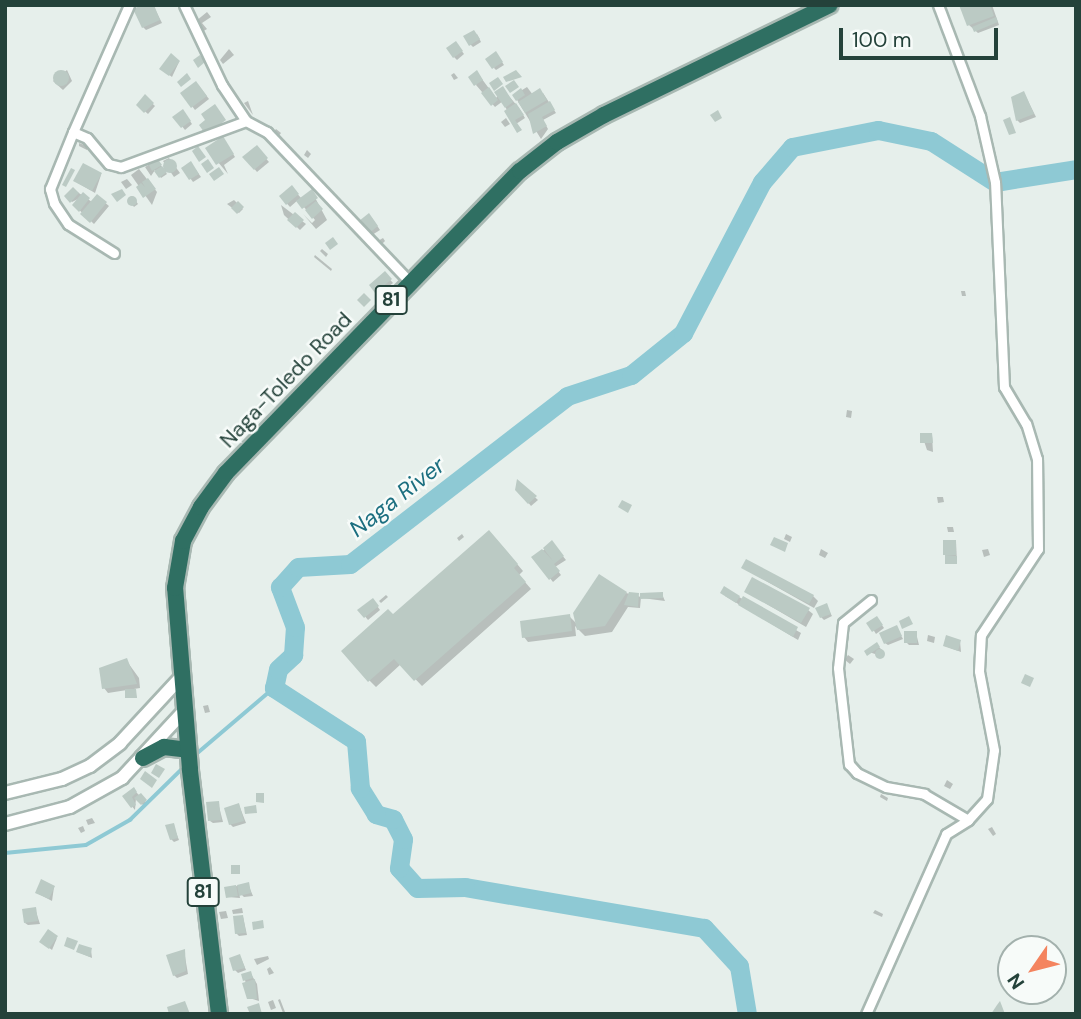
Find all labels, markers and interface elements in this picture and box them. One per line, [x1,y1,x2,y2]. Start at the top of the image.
scale bar [843,14,1002,58]
text: 100 m [852,26,912,54]
road number: 81 [374,284,408,316]
street label: Naga-Toledo Road [215,307,357,453]
water label: Naga River [344,451,450,543]
road number: 81 [186,876,220,908]
north arrow [997,935,1067,1005]
text: N [1002,968,1030,994]

